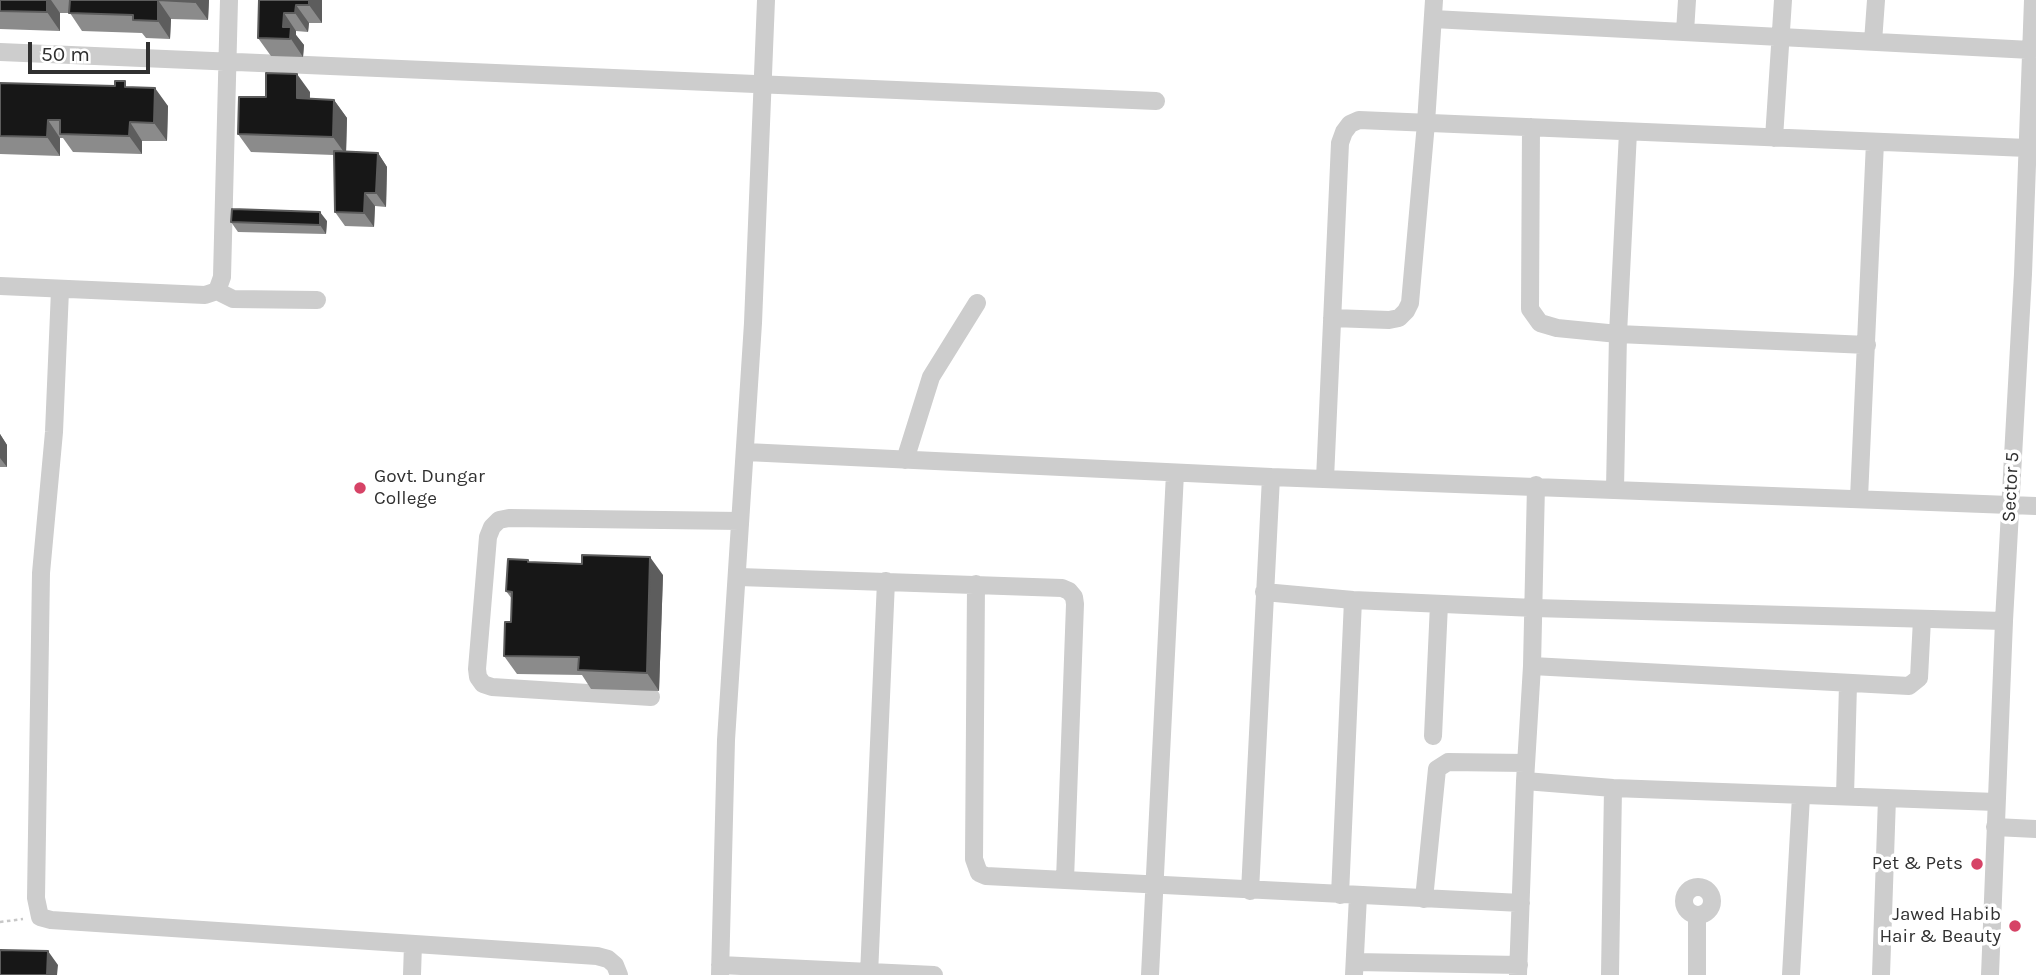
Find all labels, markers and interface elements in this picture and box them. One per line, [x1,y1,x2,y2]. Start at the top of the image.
scale bar [32,28,154,72]
text: 50 m [41,42,90,66]
street label: Sector 5 [1998,451,2024,523]
place label: Govt. Dungar College [374,466,485,510]
marker: Govt. Dungar College [352,480,368,496]
place label: Pet & Pets [1872,853,1963,875]
marker: Pet & Pets [1969,856,1985,872]
place label: Jawed Habib Hair & Beauty [1879,904,2001,948]
marker: Jawed Habib Hair & Beauty [2007,918,2023,934]

